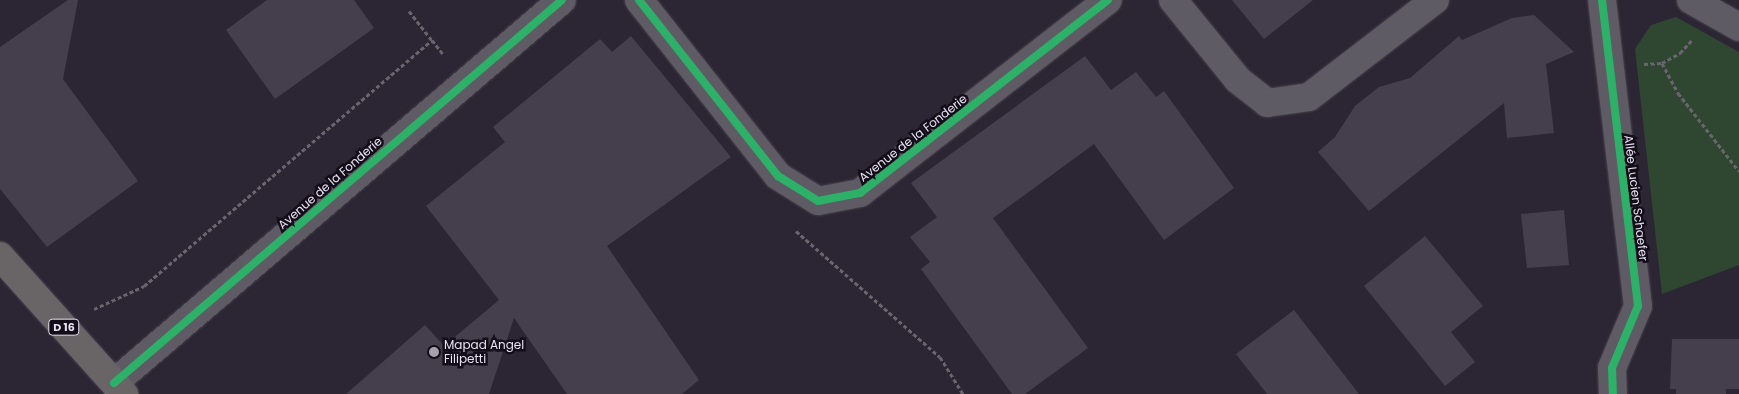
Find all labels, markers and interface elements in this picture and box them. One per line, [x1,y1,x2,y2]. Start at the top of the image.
street label: Avenue de la Fonderie [856,91,970,185]
street label: Avenue de la Fonderie [275,134,385,232]
street label: Allée Lucien Schaefer [1621,134,1651,262]
road number: D 16 [48,318,80,336]
place label: Mapad Angel Filipetti [444,338,524,366]
marker: Mapad Angel Filipetti [428,346,440,358]

